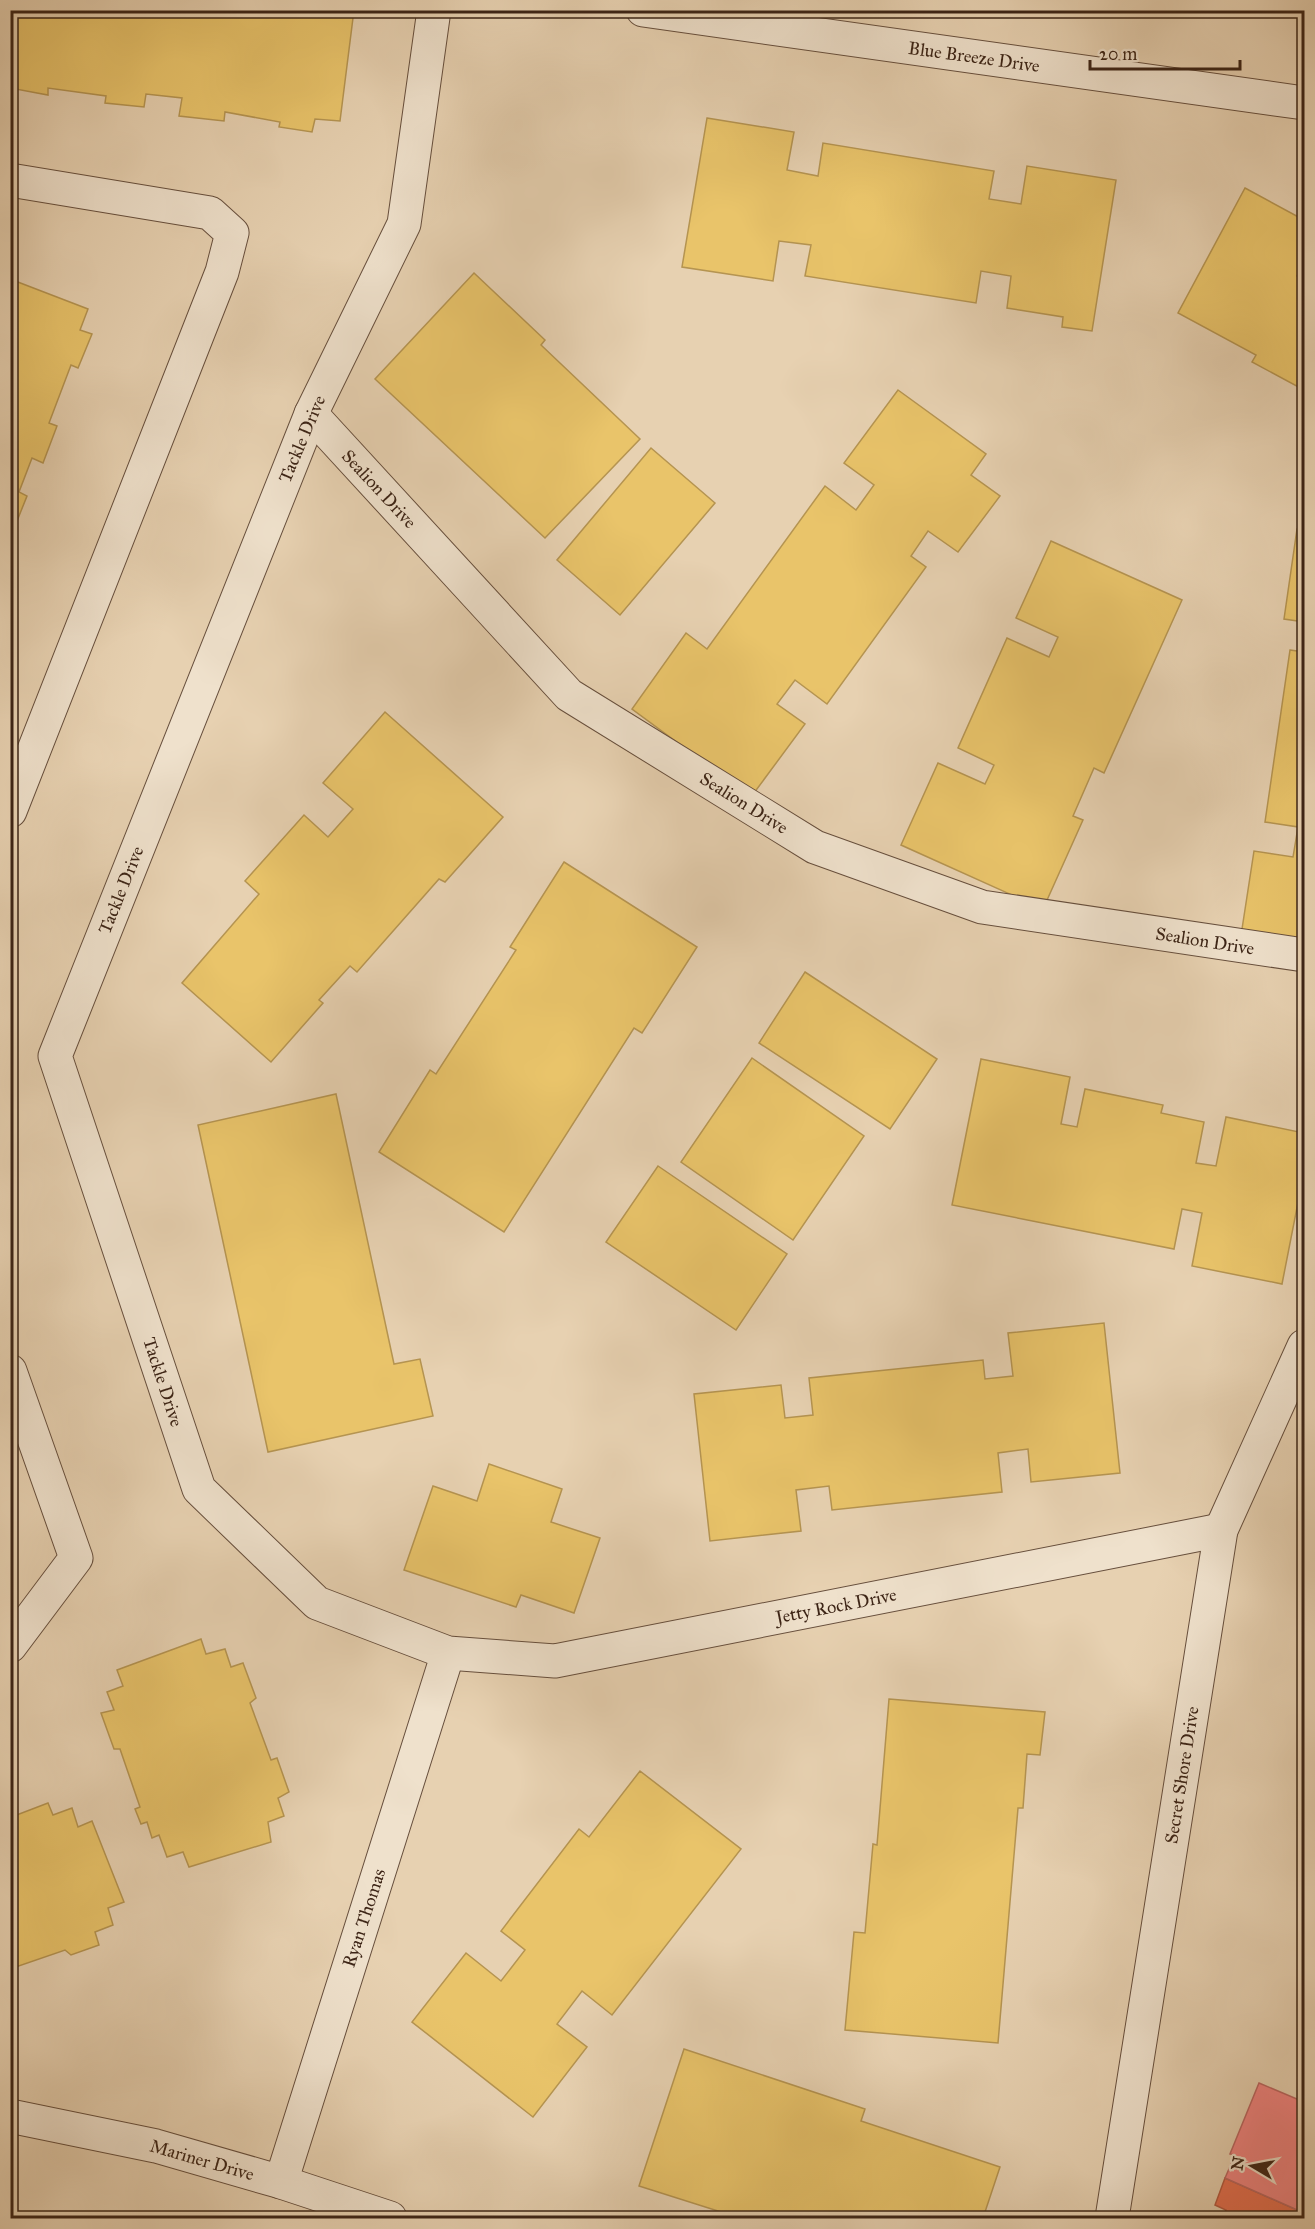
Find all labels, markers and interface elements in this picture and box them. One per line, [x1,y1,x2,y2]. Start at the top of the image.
scale bar [1090,33,1240,71]
street label: Blue Breeze Drive [907,37,1041,77]
text: 20 m [1099,43,1137,65]
street label: Tackle Drive [274,392,330,486]
street label: Sealion Drive [337,445,421,533]
street label: Sealion Drive [696,767,792,839]
street label: Tackle Drive [93,843,149,937]
street label: Sealion Drive [1154,922,1256,960]
street label: Tackle Drive [138,1335,188,1429]
street label: Jetty Rock Drive [772,1584,898,1630]
street label: Secret Shore Drive [1160,1705,1204,1845]
street label: Ryan Thomas [338,1866,390,1970]
street label: Mariner Drive [147,2135,257,2185]
north arrow [1222,2136,1282,2196]
text: N [1227,2155,1248,2172]

